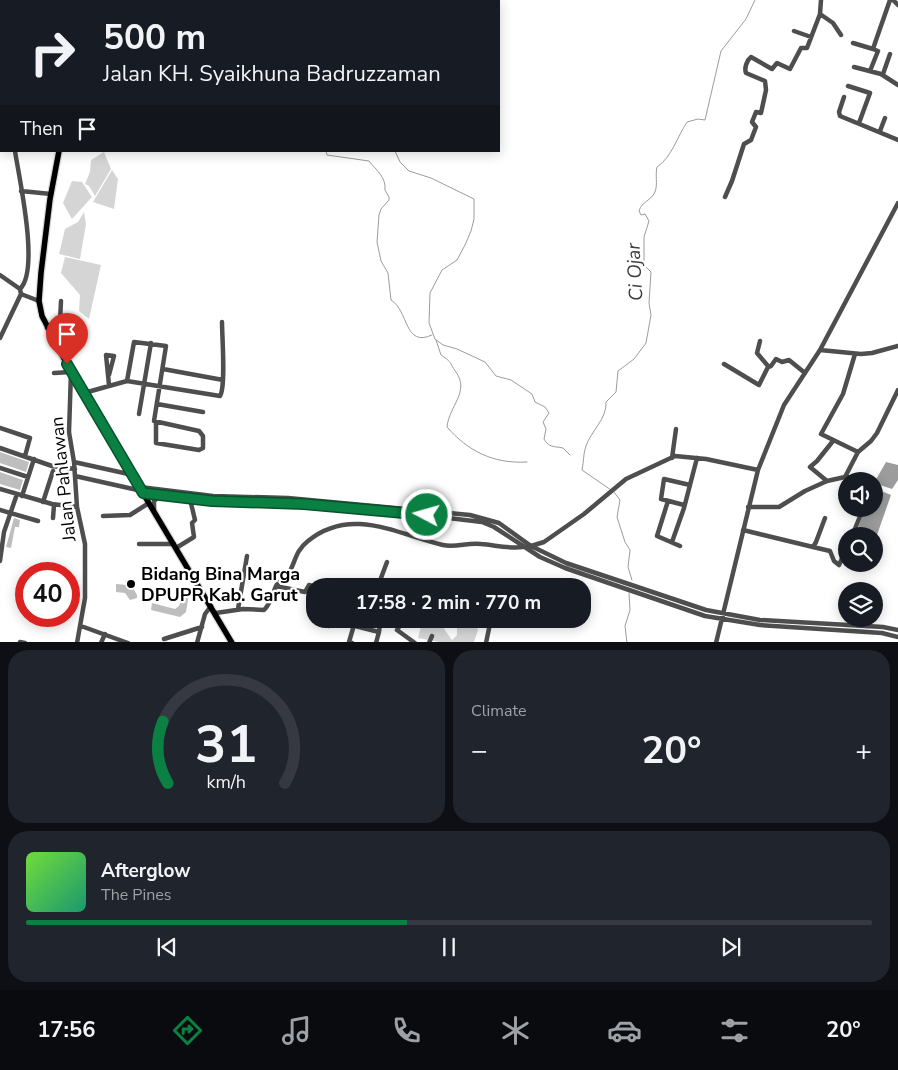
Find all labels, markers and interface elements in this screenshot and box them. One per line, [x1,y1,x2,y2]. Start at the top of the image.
text: 500 m [103,14,206,61]
icon: right [20,20,85,85]
text: Jalan KH. Syaikhuna Badruzzaman [103,59,441,89]
icon: arrive [73,115,101,143]
text: Then [20,116,63,142]
water label: Ci Ojar [620,241,650,302]
pin [46,313,88,364]
icon: arrive [53,320,81,348]
street label: Jalan Pahlawan [45,415,82,544]
map controls [838,472,883,627]
button: sound [838,472,883,517]
position arrow [400,488,452,540]
button: search [838,527,883,572]
speed limit sign: 40 [15,562,80,627]
place label: Bidang Bina Marga DPUPR Kab. Garut [141,562,300,607]
marker: Bidang Bina Marga DPUPR Kab. Garut [125,578,137,590]
button: layers [838,582,883,627]
text: 17:58 · 2 min · 770 m [356,590,541,616]
text: Climate [471,700,526,722]
text: 31 [195,709,258,780]
text: 20° [641,725,702,776]
text: − [471,732,488,770]
text: + [855,732,872,770]
text: km/h [207,770,246,794]
text: Afterglow [101,858,191,884]
text: The Pines [101,884,171,906]
icon: previous [153,933,181,961]
icon: pause [435,933,463,961]
icon: next [717,933,745,961]
icon: directions [170,1013,205,1048]
icon: music [279,1013,314,1048]
icon: phone [389,1013,424,1048]
icon: climate [498,1013,533,1048]
icon: car [607,1013,642,1048]
icon: filters [717,1013,752,1048]
text: 17:56 [37,1015,95,1045]
text: 20° [826,1015,861,1045]

